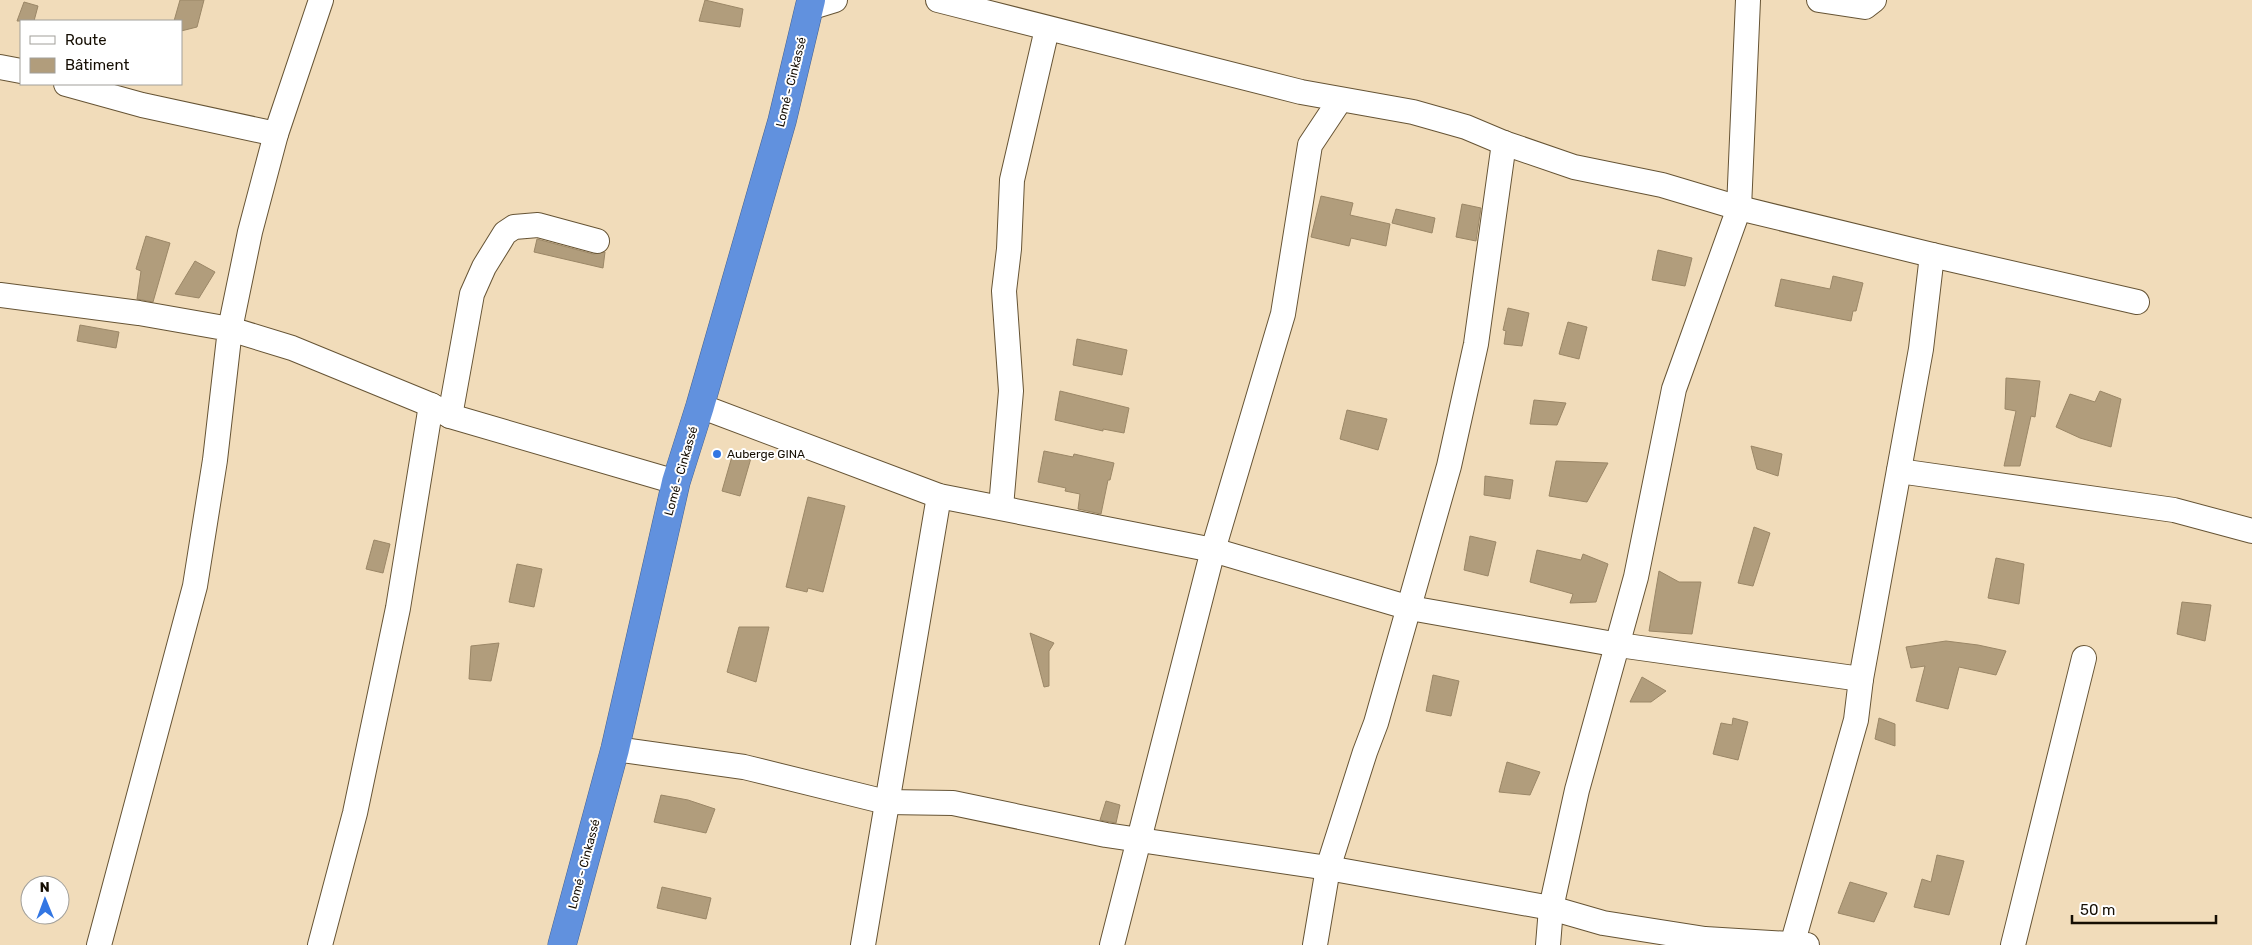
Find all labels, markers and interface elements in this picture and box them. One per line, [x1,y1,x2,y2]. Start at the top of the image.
legend [20,20,182,85]
text: Route [65,31,107,49]
street label: Lomé - Cinkassé [773,35,809,129]
text: Bâtiment [65,56,129,74]
street label: Lomé - Cinkassé [662,424,701,517]
place label: Auberge GINA [727,447,805,461]
marker: Auberge GINA [711,448,723,460]
street label: Lomé - Cinkassé [565,817,603,910]
north arrow [20,875,70,925]
text: N [40,879,50,896]
scale bar [2072,892,2216,924]
text: 50 m [2080,901,2115,919]

